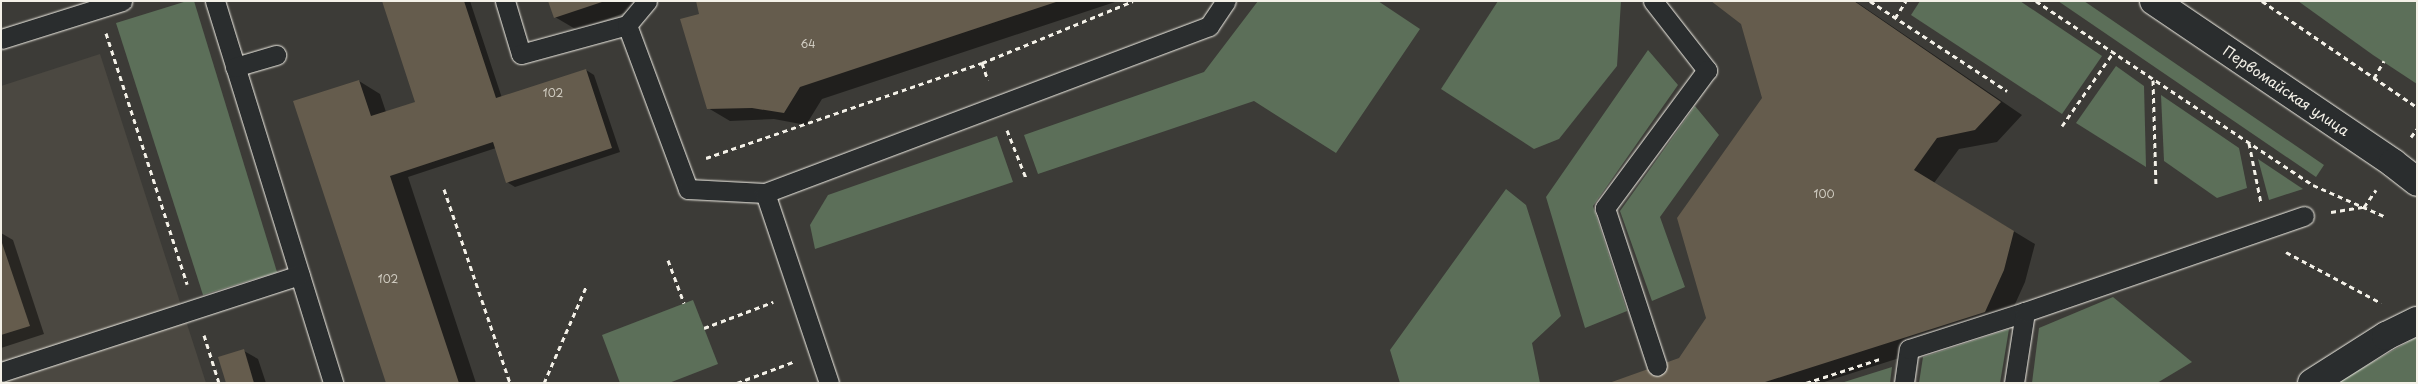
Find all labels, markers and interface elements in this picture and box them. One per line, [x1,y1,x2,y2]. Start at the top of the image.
house number: 64 [801,37,815,51]
street label: Первомайская улица [2219,42,2353,140]
house number: 102 [543,86,563,100]
house number: 100 [1813,187,1835,201]
house number: 102 [378,272,398,286]

